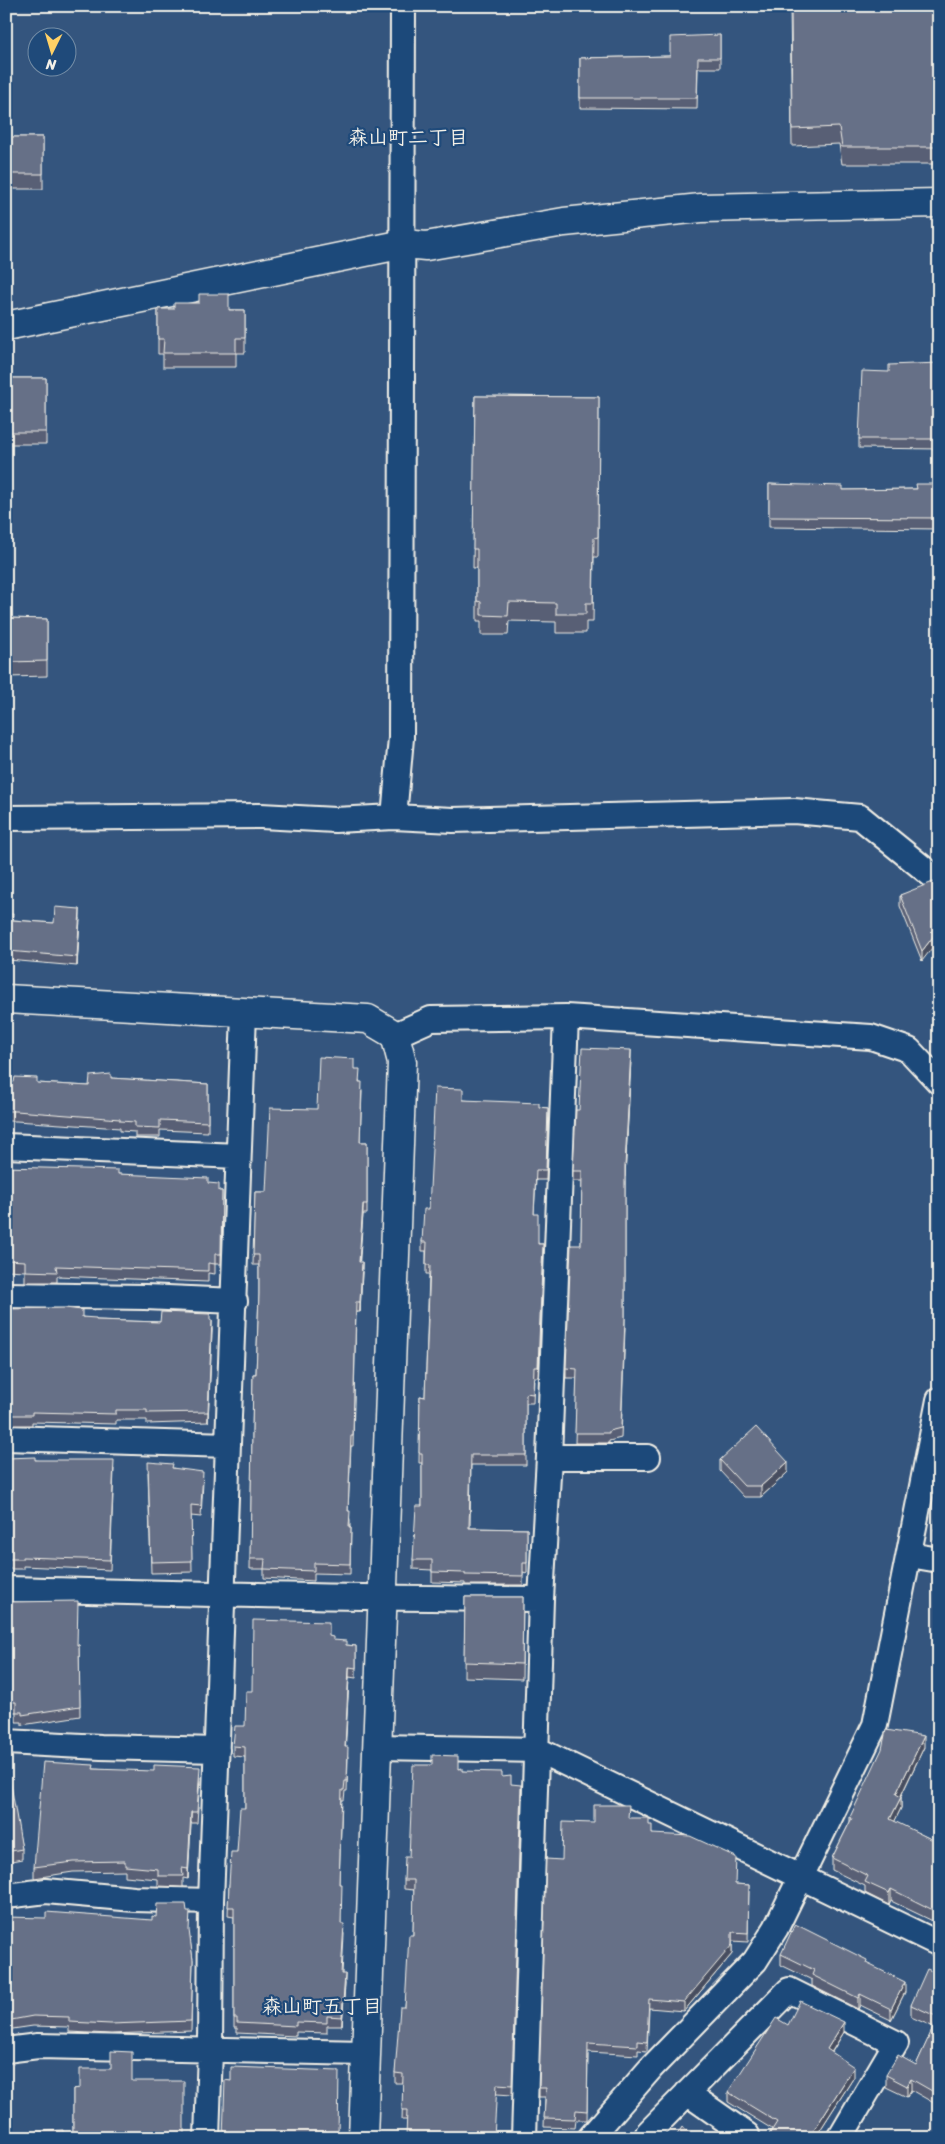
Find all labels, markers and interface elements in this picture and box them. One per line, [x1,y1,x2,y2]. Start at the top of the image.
north arrow [28,28,78,78]
text: N [45,52,58,77]
district label: 森山町二丁目 [348,120,468,155]
district label: 森山町五丁目 [262,1989,382,2024]

